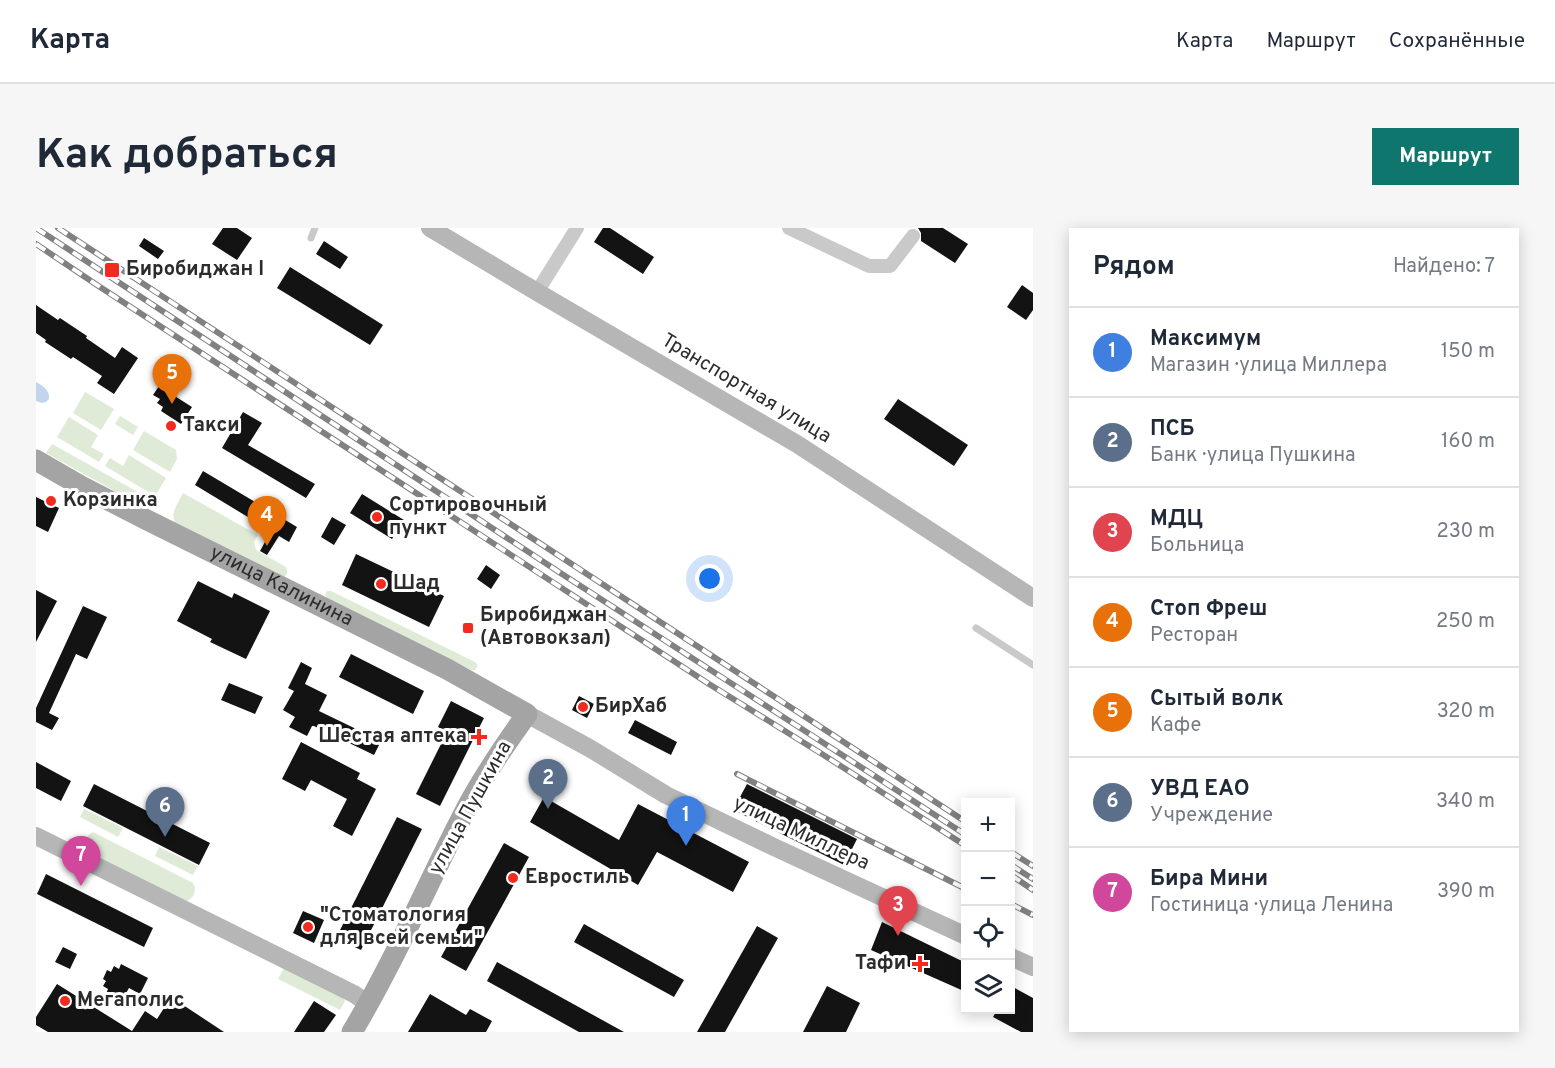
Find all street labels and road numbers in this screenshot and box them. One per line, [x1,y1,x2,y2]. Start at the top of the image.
street label: Транспортная улица [656,328,836,450]
street label: улица Калинина [205,540,357,633]
street label: улица Пушкина [424,737,518,879]
street label: улица Миллера [729,791,873,877]

